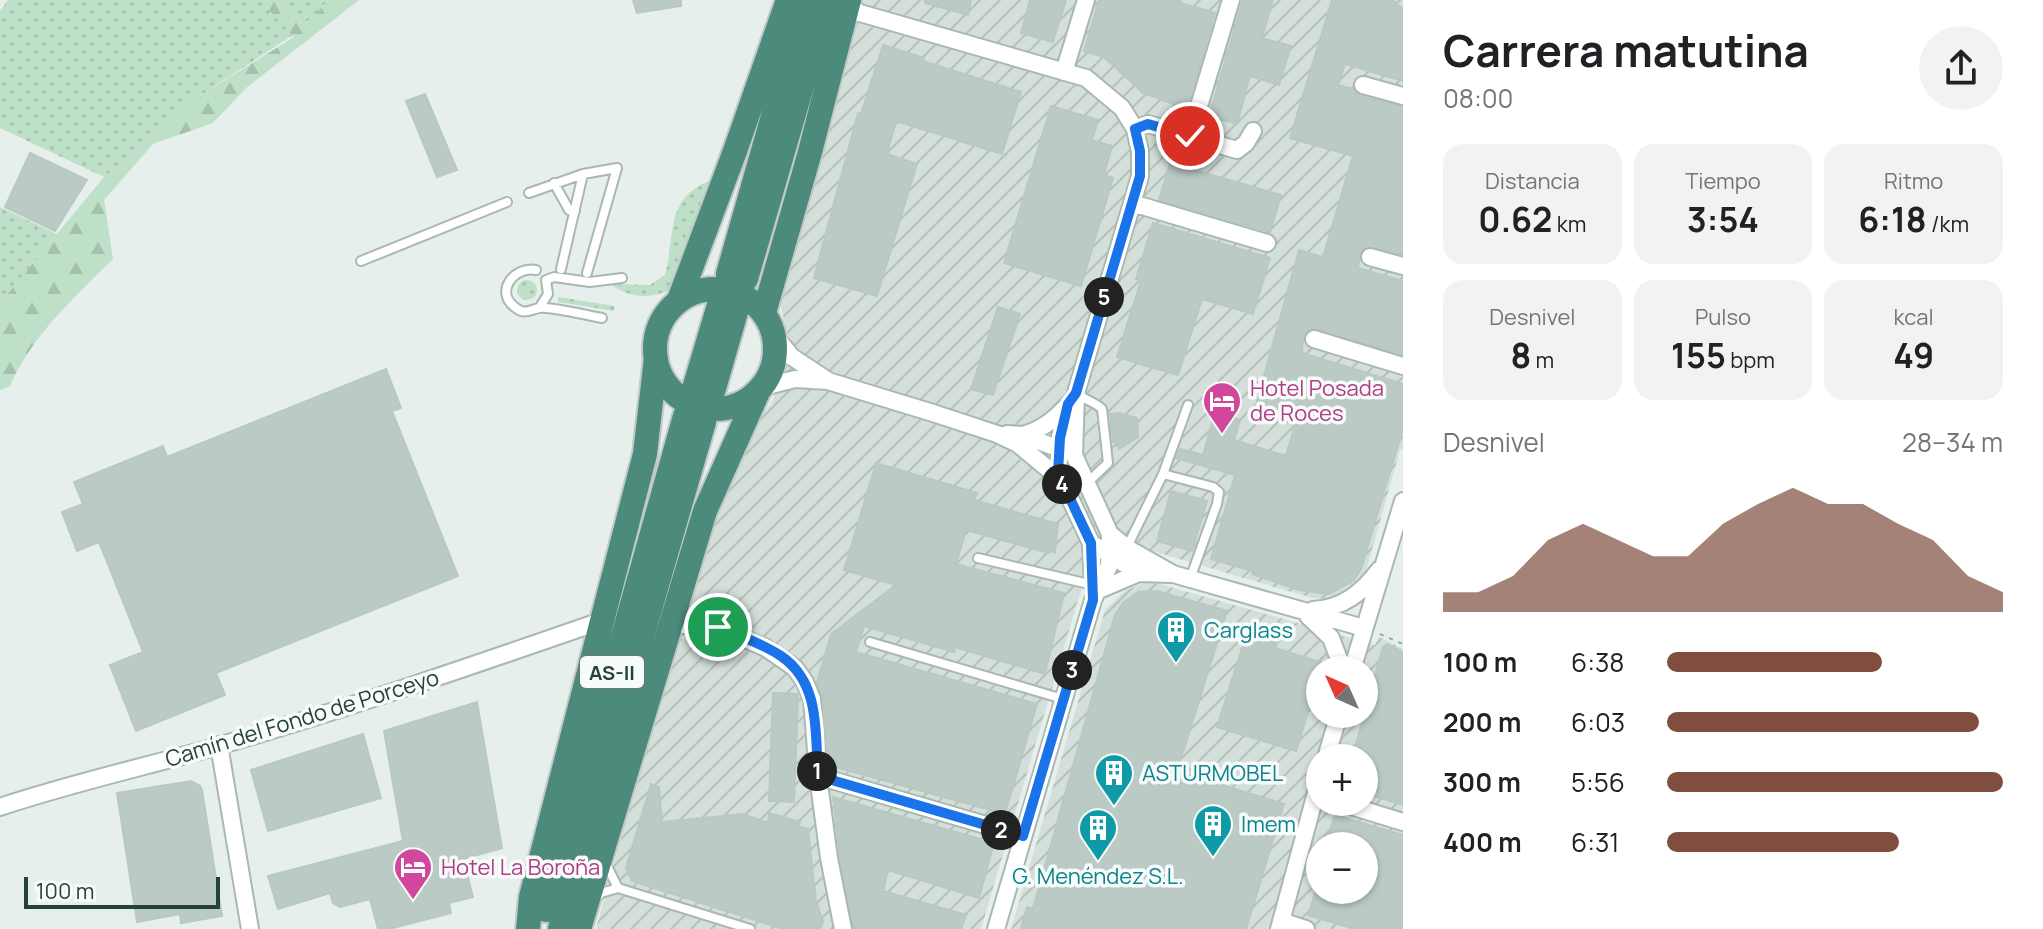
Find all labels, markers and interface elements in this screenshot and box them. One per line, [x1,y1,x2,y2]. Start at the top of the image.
text: Carrera matutina [1443,20,1809,80]
button: share [1919,26,2003,110]
text: 08:00 [1443,80,1513,116]
pin [1156,102,1224,170]
icon: check [1168,114,1212,158]
text: Distancia [1485,166,1580,196]
text: Tiempo [1685,166,1761,196]
text: Ritmo [1884,166,1943,196]
text: 0.62 [1478,196,1552,242]
text: 3:54 [1687,196,1759,242]
text: 6:18 [1858,196,1927,242]
text: km [1552,209,1586,239]
text: /km [1927,209,1969,239]
pin: 5 [1084,277,1124,317]
text: 5 [1098,282,1110,312]
text: Desnivel [1489,302,1575,332]
text: Pulso [1695,302,1751,332]
text: kcal [1894,302,1934,332]
text: 8 [1510,332,1531,378]
text: 155 [1671,332,1726,378]
text: 49 [1893,332,1934,378]
text: m [1531,345,1554,375]
text: bpm [1726,345,1775,375]
place label: Hotel Posada de Roces [1250,373,1384,428]
hotel icon: Hotel Posada de Roces [1201,380,1243,435]
text: Desnivel [1443,424,1545,460]
text: 28–34 m [1902,424,2003,460]
pin: 4 [1042,464,1082,504]
text: 4 [1055,469,1069,499]
pin [684,593,752,661]
icon: arrive [696,605,740,649]
building icon: Carglass [1155,609,1197,664]
place label: Carglass [1204,615,1293,645]
text: 100 m [1443,644,1517,680]
text: 6:38 [1571,644,1624,680]
pin: 3 [1052,650,1092,690]
text: 3 [1066,655,1078,685]
road number: AS-II [580,656,644,688]
north arrow [1306,656,1378,728]
map controls [1306,656,1378,904]
street label: Camín del Fondo de Porceyo [161,662,443,774]
text: 200 m [1443,704,1521,740]
text: 6:03 [1571,704,1625,740]
button: + [1306,744,1378,816]
pin: 1 [797,751,837,791]
building icon: ASTURMOBEL [1093,752,1135,807]
text: 1 [812,756,822,786]
place label: ASTURMOBEL [1142,758,1283,788]
text: 300 m [1443,764,1521,800]
text: 5:56 [1571,764,1625,800]
building icon: Imem [1192,803,1234,858]
building icon: G. Menéndez S.L. [1077,807,1119,862]
place label: Imem [1241,809,1296,839]
pin: 2 [981,810,1021,850]
text: 2 [994,815,1008,845]
text: 400 m [1443,824,1522,860]
text: 6:31 [1571,824,1619,860]
button: − [1306,832,1378,904]
hotel icon: Hotel La Boroña [392,846,434,901]
place label: Hotel La Boroña [441,852,600,882]
place label: G. Menéndez S.L. [1012,861,1184,891]
scale bar [24,873,220,909]
text: 100 m [36,876,94,906]

